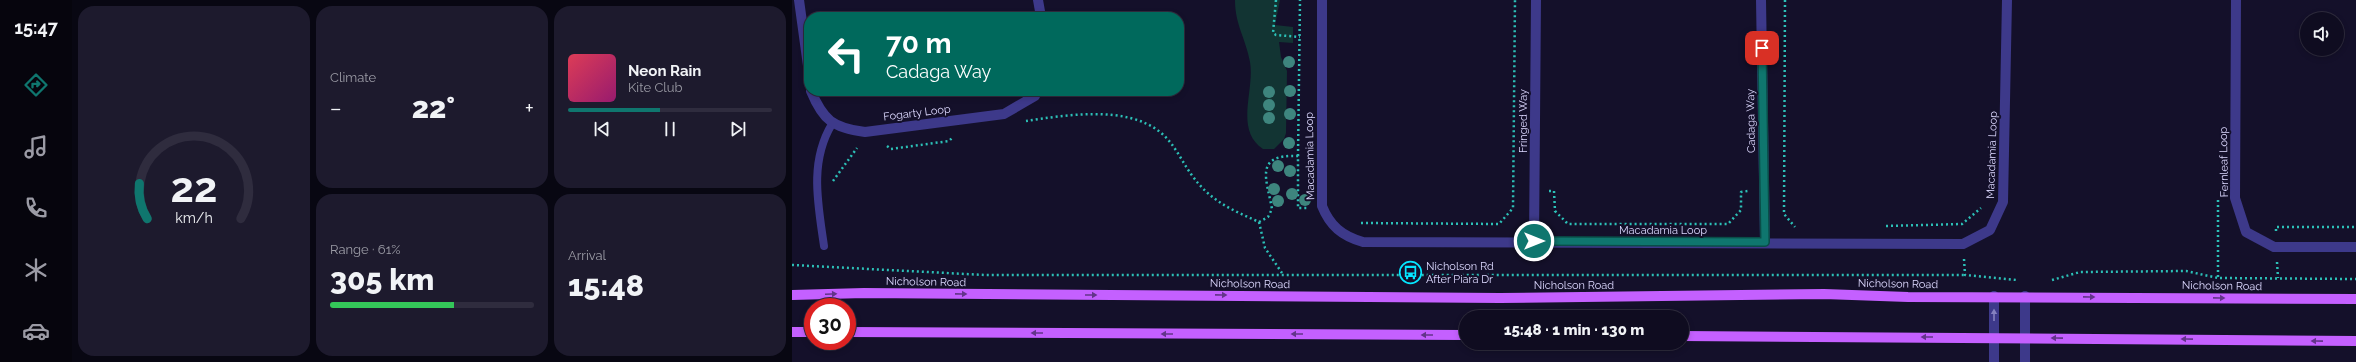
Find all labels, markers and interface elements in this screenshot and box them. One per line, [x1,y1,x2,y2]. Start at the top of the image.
map controls [2300,12,2344,56]
button: sound [2300,12,2344,56]
text: 15:47 [14,17,58,38]
text: 70 m [886,27,952,60]
icon: left [820,28,872,80]
pin [1745,31,1779,65]
icon: arrive [1751,37,1773,59]
text: Cadaga Way [886,61,991,82]
text: Neon Rain [628,62,701,80]
text: Climate [330,70,376,85]
icon: directions [22,71,50,99]
text: Kite Club [628,80,683,95]
street label: Fringed Way [1517,89,1530,153]
street label: Cadaga Way [1744,89,1758,153]
text: 22° [412,90,455,125]
text: − [330,95,342,121]
text: + [525,95,534,121]
street label: Fogarty Loop [883,102,952,124]
street label: Macadamia Loop [1984,111,2000,199]
street label: Macadamia Loop [1303,112,1317,200]
icon: previous [591,118,613,140]
icon: pause [659,118,681,140]
icon: next [727,118,749,140]
street label: Fernleaf Loop [2217,126,2231,197]
icon: music [22,133,50,161]
text: 22 [171,163,217,212]
icon: phone [22,194,50,222]
text: km/h [175,210,213,226]
position arrow [1513,220,1555,262]
street label: Macadamia Loop [1619,224,1707,237]
text: Range · 61% [330,242,401,257]
text: Arrival [568,248,606,263]
icon: climate [22,256,50,284]
bus stop icon: Nicholson Rd After Piara Dr [1397,259,1423,285]
place label: Nicholson Rd After Piara Dr [1426,260,1494,286]
text: 305 km [330,262,434,297]
text: 15:48 [568,268,644,303]
street label: Nicholson Road [886,275,966,289]
street label: Nicholson Road [1210,277,1290,291]
street label: Nicholson Road [1858,277,1938,291]
street label: Nicholson Road [1534,279,1614,292]
street label: Nicholson Road [2182,279,2262,293]
one-way arrow [825,290,837,297]
one-way arrow [955,291,968,297]
one-way arrow [1085,292,1098,298]
one-way arrow [1215,292,1228,298]
one-way arrow [2083,294,2096,300]
one-way arrow [2213,295,2226,301]
speed limit sign: 30 [804,298,856,350]
one-way arrow [1991,308,1997,321]
icon: car [22,317,50,345]
text: 15:48 · 1 min · 130 m [1504,321,1644,339]
one-way arrow [1030,330,1043,336]
one-way arrow [1160,331,1173,337]
one-way arrow [1290,331,1303,337]
one-way arrow [1420,332,1433,338]
one-way arrow [1920,334,1933,340]
one-way arrow [2051,334,2063,341]
one-way arrow [2180,336,2193,342]
one-way arrow [2310,338,2323,344]

